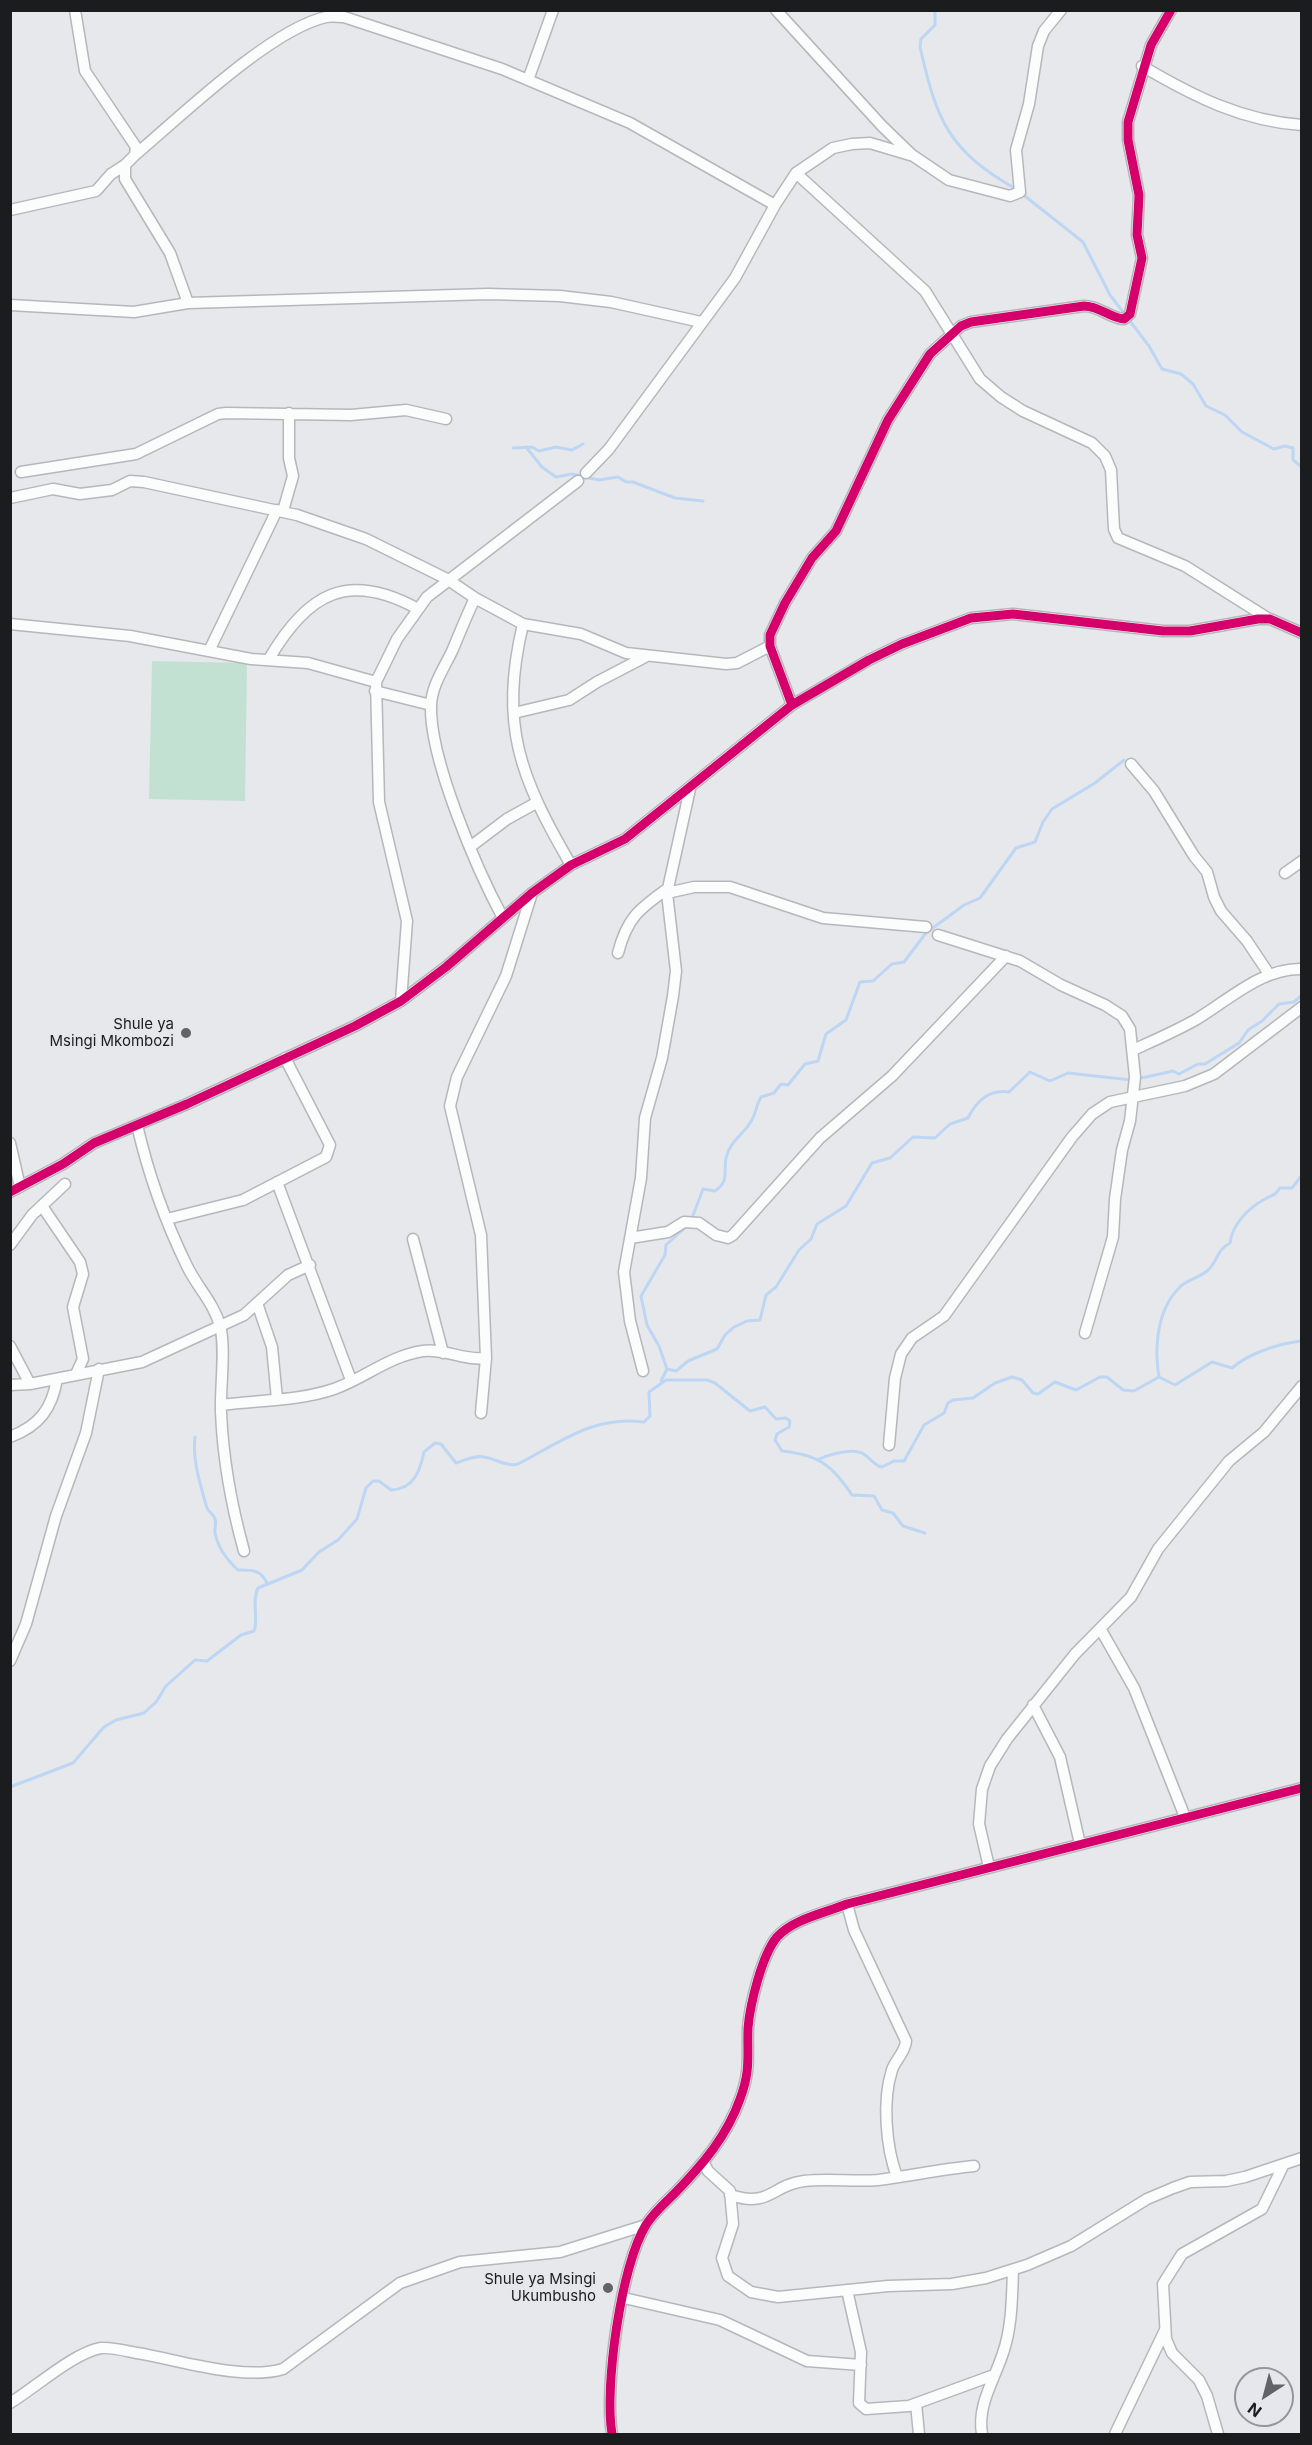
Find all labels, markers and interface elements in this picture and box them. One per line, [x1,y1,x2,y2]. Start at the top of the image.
place label: Shule ya Msingi Mkombozi [50,1015,174,1050]
marker: Shule ya Msingi Mkombozi [179,1026,193,1040]
place label: Shule ya Msingi Ukumbusho [484,2270,596,2305]
marker: Shule ya Msingi Ukumbusho [601,2281,615,2295]
north arrow [1234,2367,1294,2427]
text: N [1244,2398,1265,2422]

